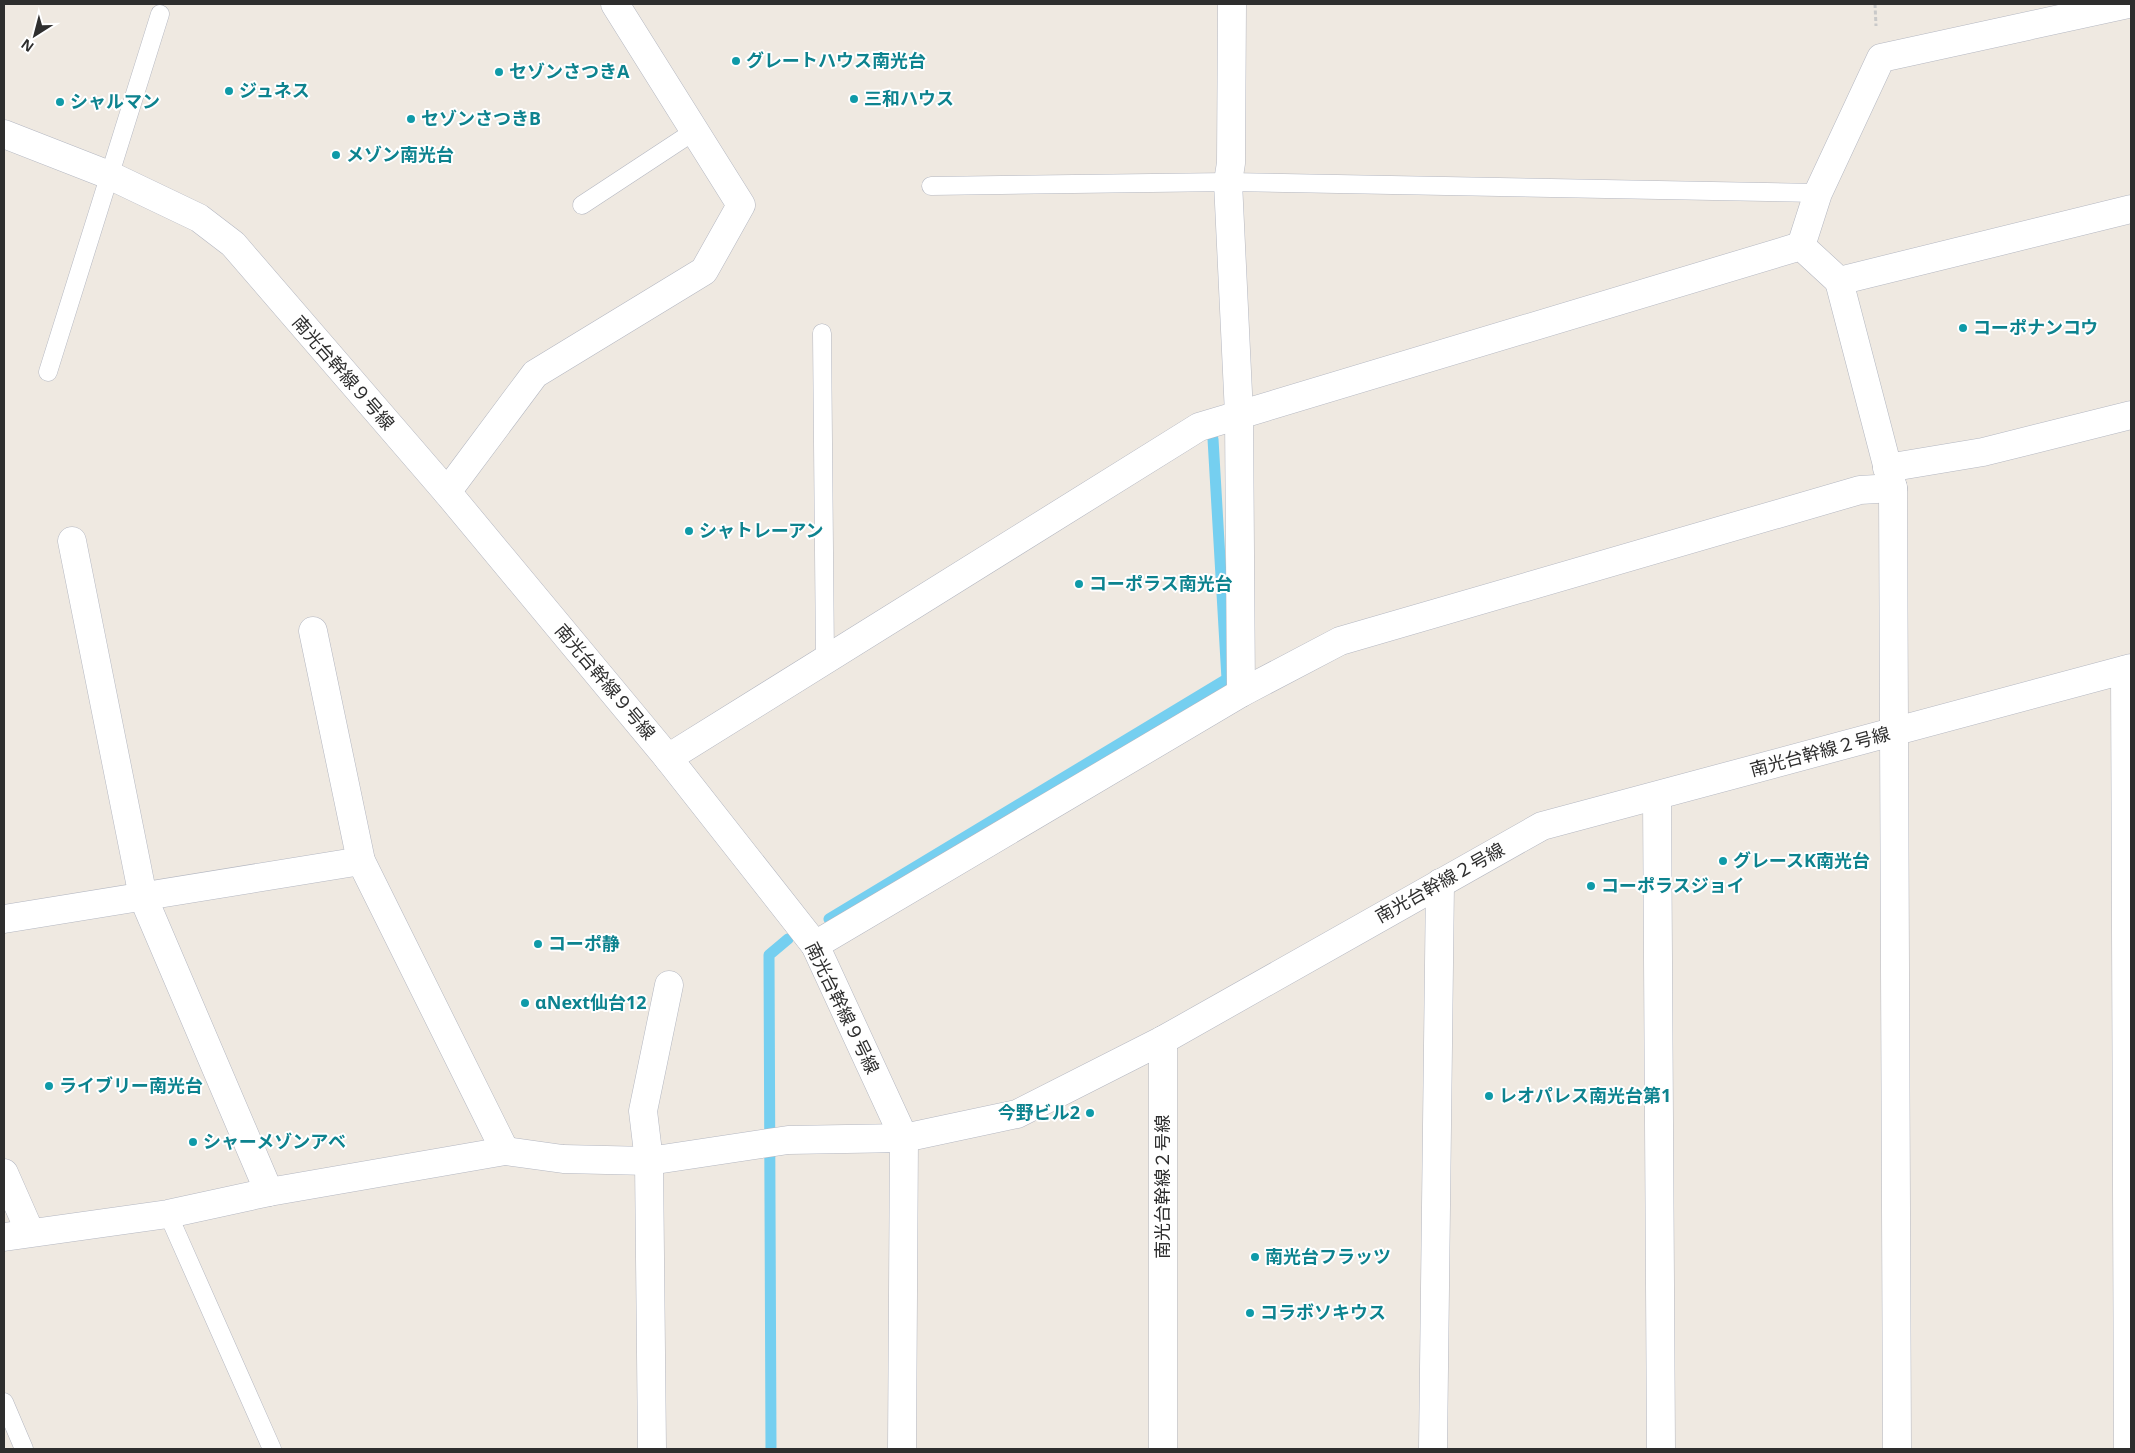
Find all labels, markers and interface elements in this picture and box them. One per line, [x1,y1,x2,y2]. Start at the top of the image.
north arrow [10,10,60,60]
text: N [17,35,37,57]
place label: グレートハウス南光台 [746,48,926,72]
marker: グレートハウス南光台 [730,55,742,67]
place label: セゾンさつきA [509,59,630,83]
marker: セゾンさつきA [493,66,505,78]
place label: ジュネス [239,78,310,102]
marker: ジュネス [223,85,235,97]
place label: 三和ハウス [864,86,954,110]
place label: シャルマン [70,89,160,113]
marker: 三和ハウス [848,93,860,105]
marker: シャルマン [54,96,66,108]
place label: セゾンさつきB [421,106,541,130]
marker: セゾンさつきB [405,113,417,125]
place label: メゾン南光台 [346,142,454,166]
marker: メゾン南光台 [330,149,342,161]
street label: 南光台幹線９号線 [287,310,400,435]
place label: コーポナンコウ [1973,315,2098,339]
marker: コーポナンコウ [1957,322,1969,334]
place label: シャトレーアン [699,518,824,542]
marker: シャトレーアン [683,525,695,537]
place label: コーポラス南光台 [1089,571,1233,595]
marker: コーポラス南光台 [1073,578,1085,590]
street label: 南光台幹線９号線 [550,618,661,744]
street label: 南光台幹線２号線 [1747,721,1892,781]
street label: 南光台幹線２号線 [1371,837,1508,928]
place label: グレースK南光台 [1733,848,1870,872]
marker: グレースK南光台 [1717,855,1729,867]
place label: コーポラスジョイ [1601,873,1745,897]
marker: コーポラスジョイ [1585,880,1597,892]
place label: コーポ静 [548,931,620,955]
marker: コーポ静 [532,938,544,950]
street label: 南光台幹線９号線 [801,938,885,1078]
place label: αNext仙台12 [535,990,647,1014]
marker: αNext仙台12 [519,997,531,1009]
place label: ライブリー南光台 [59,1073,203,1097]
marker: ライブリー南光台 [43,1080,55,1092]
place label: レオパレス南光台第1 [1499,1083,1671,1107]
marker: レオパレス南光台第1 [1483,1090,1495,1102]
place label: 今野ビル2 [998,1100,1080,1124]
marker: 今野ビル2 [1084,1107,1096,1119]
street label: 南光台幹線２号線 [1150,1115,1174,1259]
place label: シャーメゾンアベ [203,1129,346,1153]
marker: シャーメゾンアベ [187,1136,199,1148]
place label: 南光台フラッツ [1265,1244,1391,1268]
marker: 南光台フラッツ [1249,1251,1261,1263]
place label: コラボソキウス [1260,1300,1386,1324]
marker: コラボソキウス [1244,1307,1256,1319]

